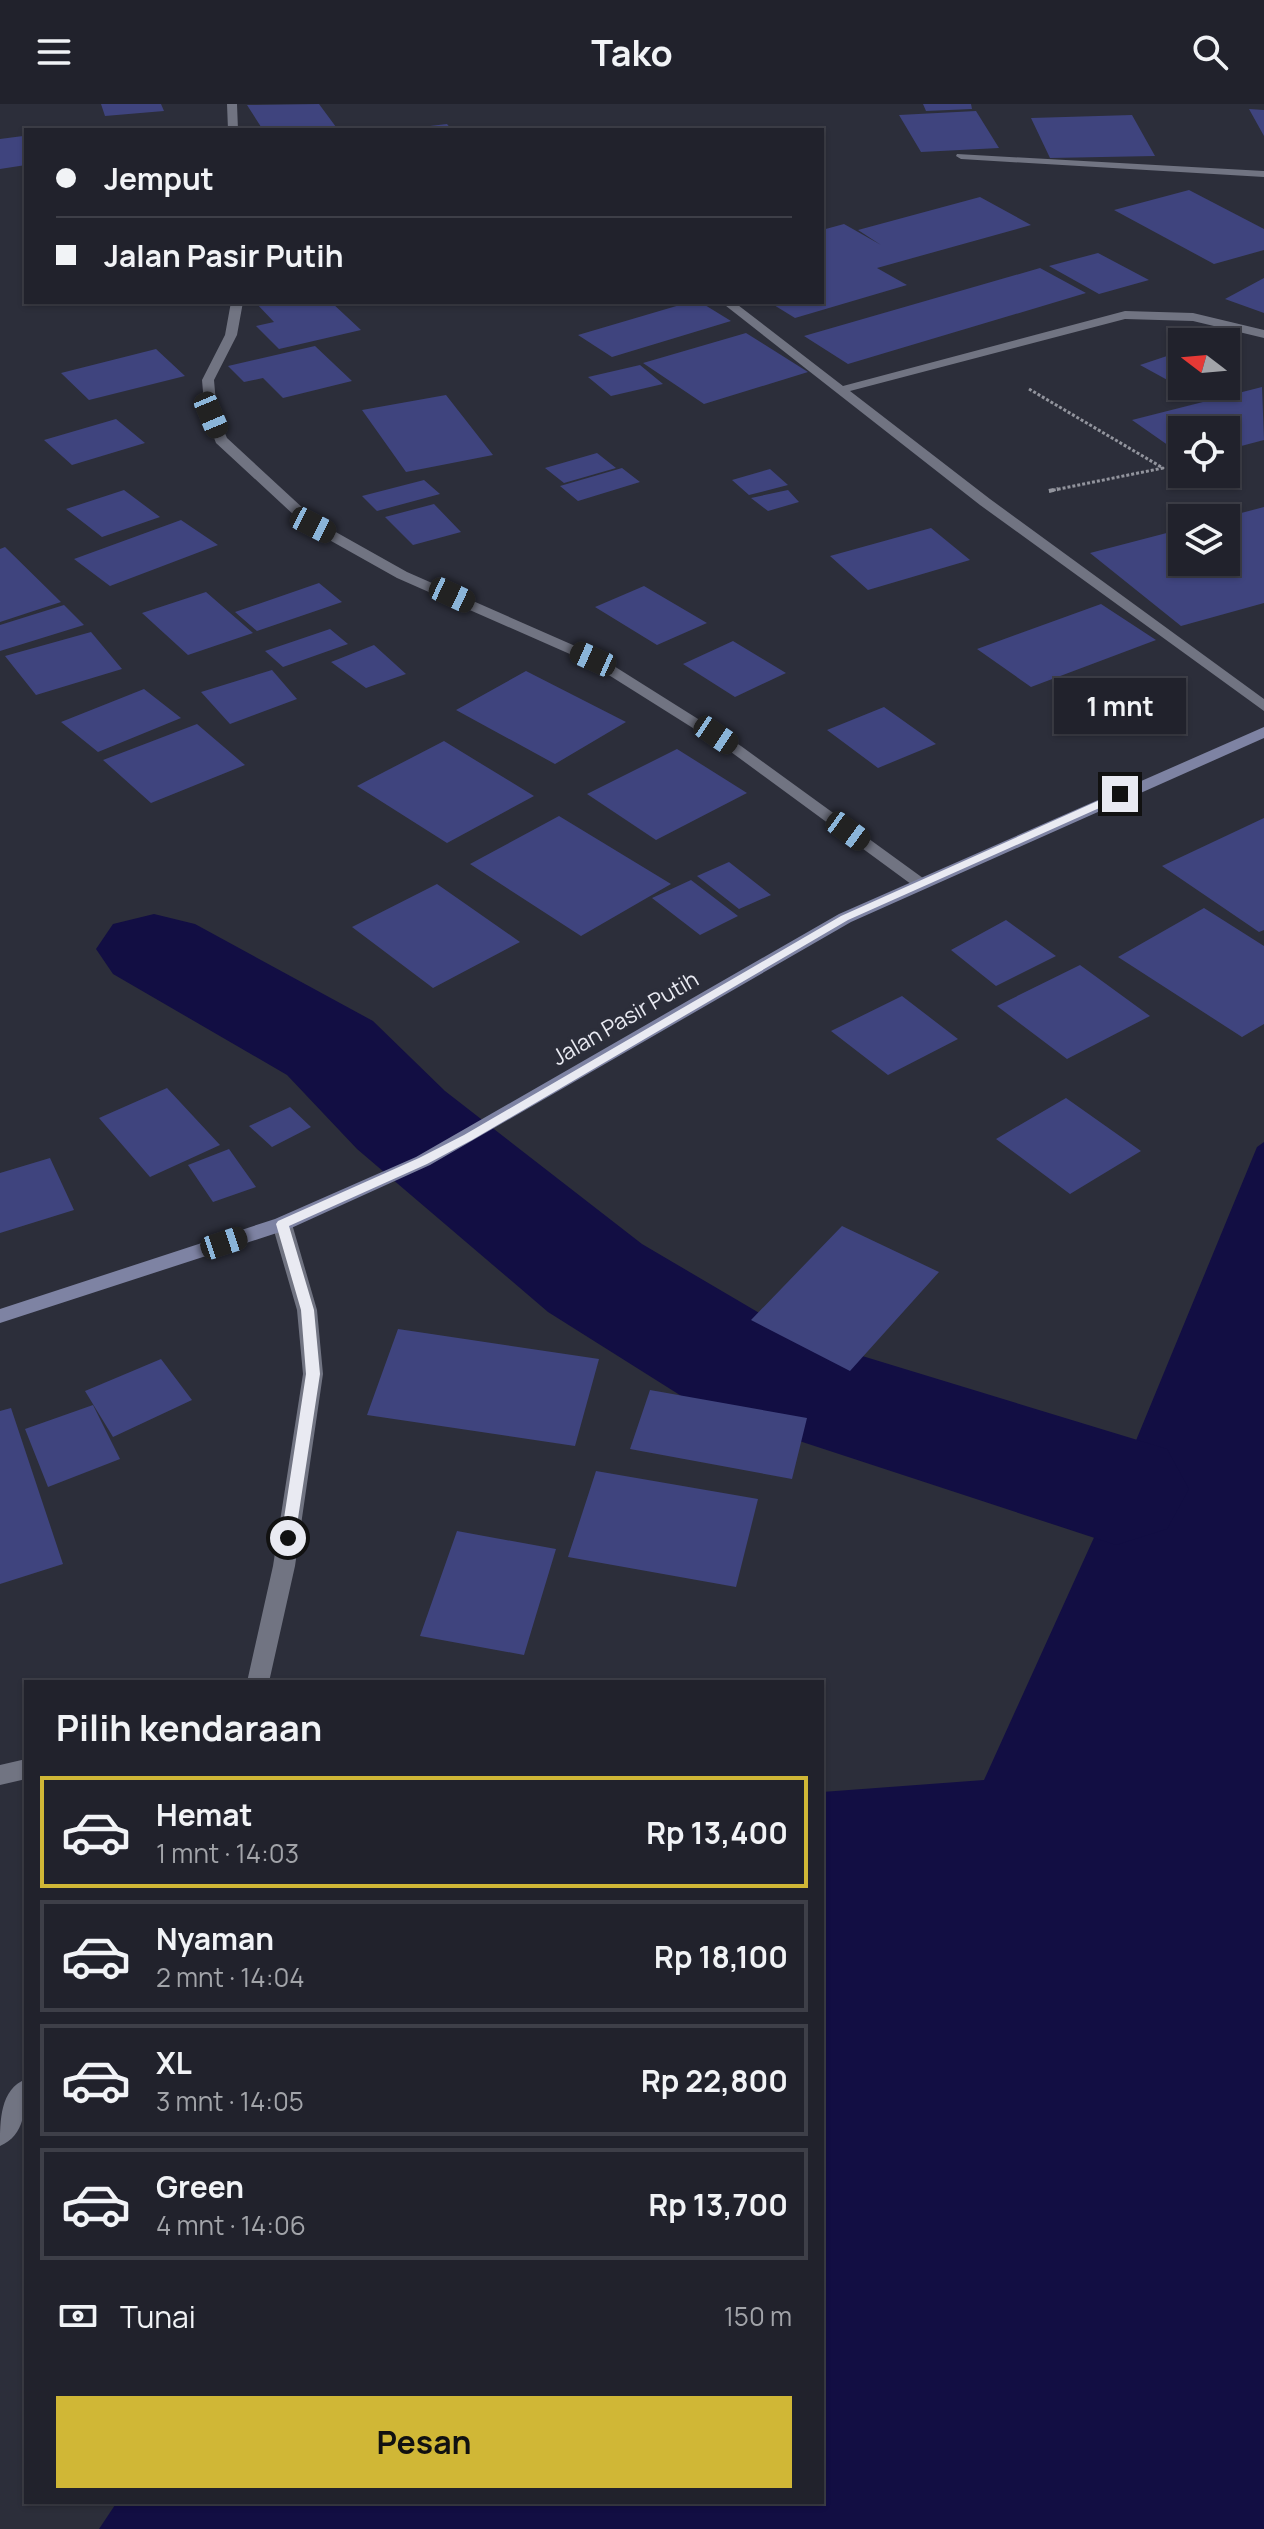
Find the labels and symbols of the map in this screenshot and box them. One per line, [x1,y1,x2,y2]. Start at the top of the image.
north arrow [1168,328,1240,400]
car [191,388,231,442]
car [286,503,340,547]
car [425,574,479,616]
car [566,638,620,680]
callout: 1 mnt [1054,678,1186,734]
car [689,712,743,758]
route end [1102,776,1138,812]
car [822,807,874,855]
street label: Jalan Pasir Putih [546,964,704,1072]
car [197,1224,251,1262]
route start [270,1520,306,1556]

